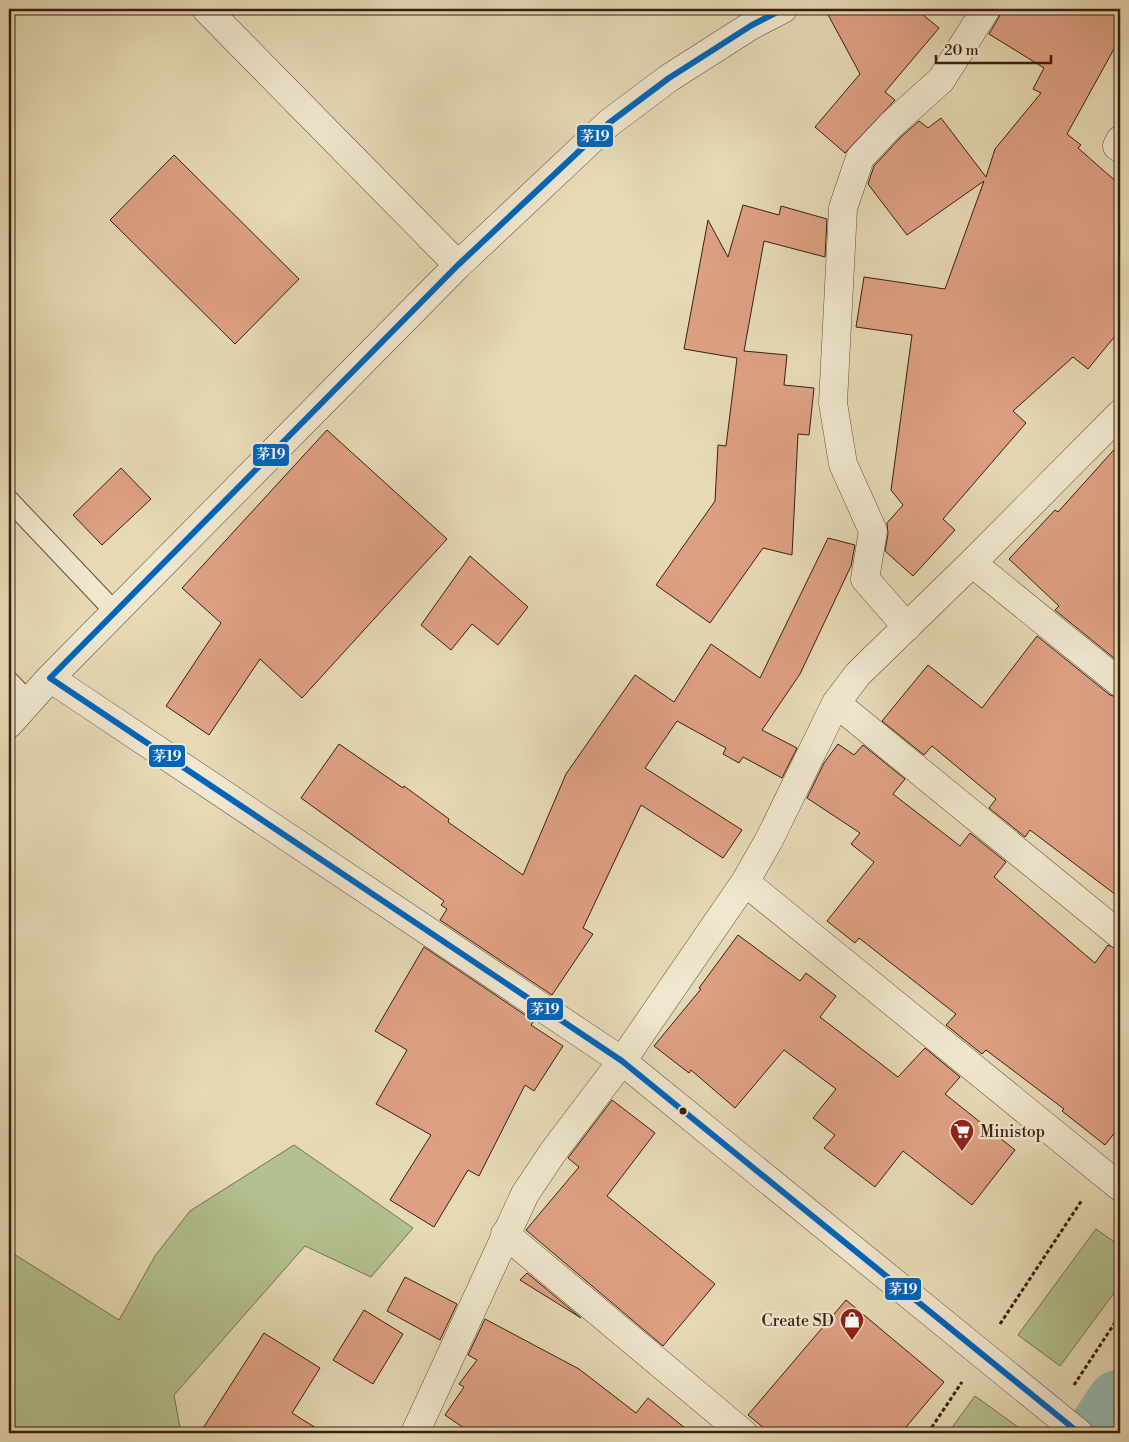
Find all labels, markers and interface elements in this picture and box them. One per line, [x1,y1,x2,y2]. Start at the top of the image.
scale bar [936,32,1052,64]
text: 20 m [944,41,979,60]
line badge: 茅19 [576,124,614,148]
text: 茅19 [580,128,610,146]
line badge: 茅19 [252,443,290,467]
text: 茅19 [256,446,286,464]
line badge: 茅19 [148,744,186,768]
text: 茅19 [152,748,182,766]
line badge: 茅19 [526,997,564,1021]
text: 茅19 [530,1001,560,1019]
unlabelled marker [678,1106,688,1116]
supermarket icon: Ministop [949,1118,975,1152]
place label: Ministop [980,1122,1045,1142]
line badge: 茅19 [884,1277,922,1301]
text: 茅19 [888,1281,918,1299]
shop icon: Create SD [839,1307,865,1341]
place label: Create SD [762,1311,834,1331]

